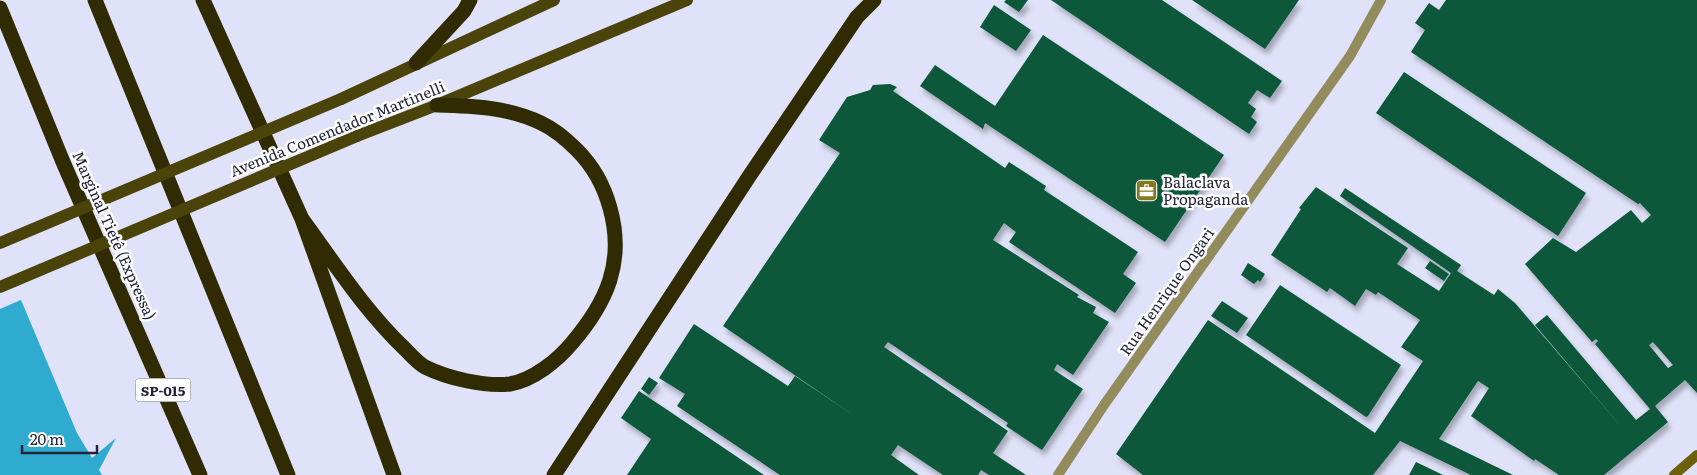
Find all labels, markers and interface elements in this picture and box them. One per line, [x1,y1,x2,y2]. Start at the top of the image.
street label: Avenida Comendador Martinelli [226,74,448,182]
street label: Marginal Tietê (Expressa) [67,147,163,323]
place label: Balaclava Propaganda [1163,170,1249,210]
office icon: Balaclava Propaganda [1135,178,1159,202]
street label: Rua Henrique Ongari [1113,222,1219,360]
road number: SP-015 [136,378,190,402]
scale bar [22,422,98,454]
text: 20 m [30,427,64,450]

